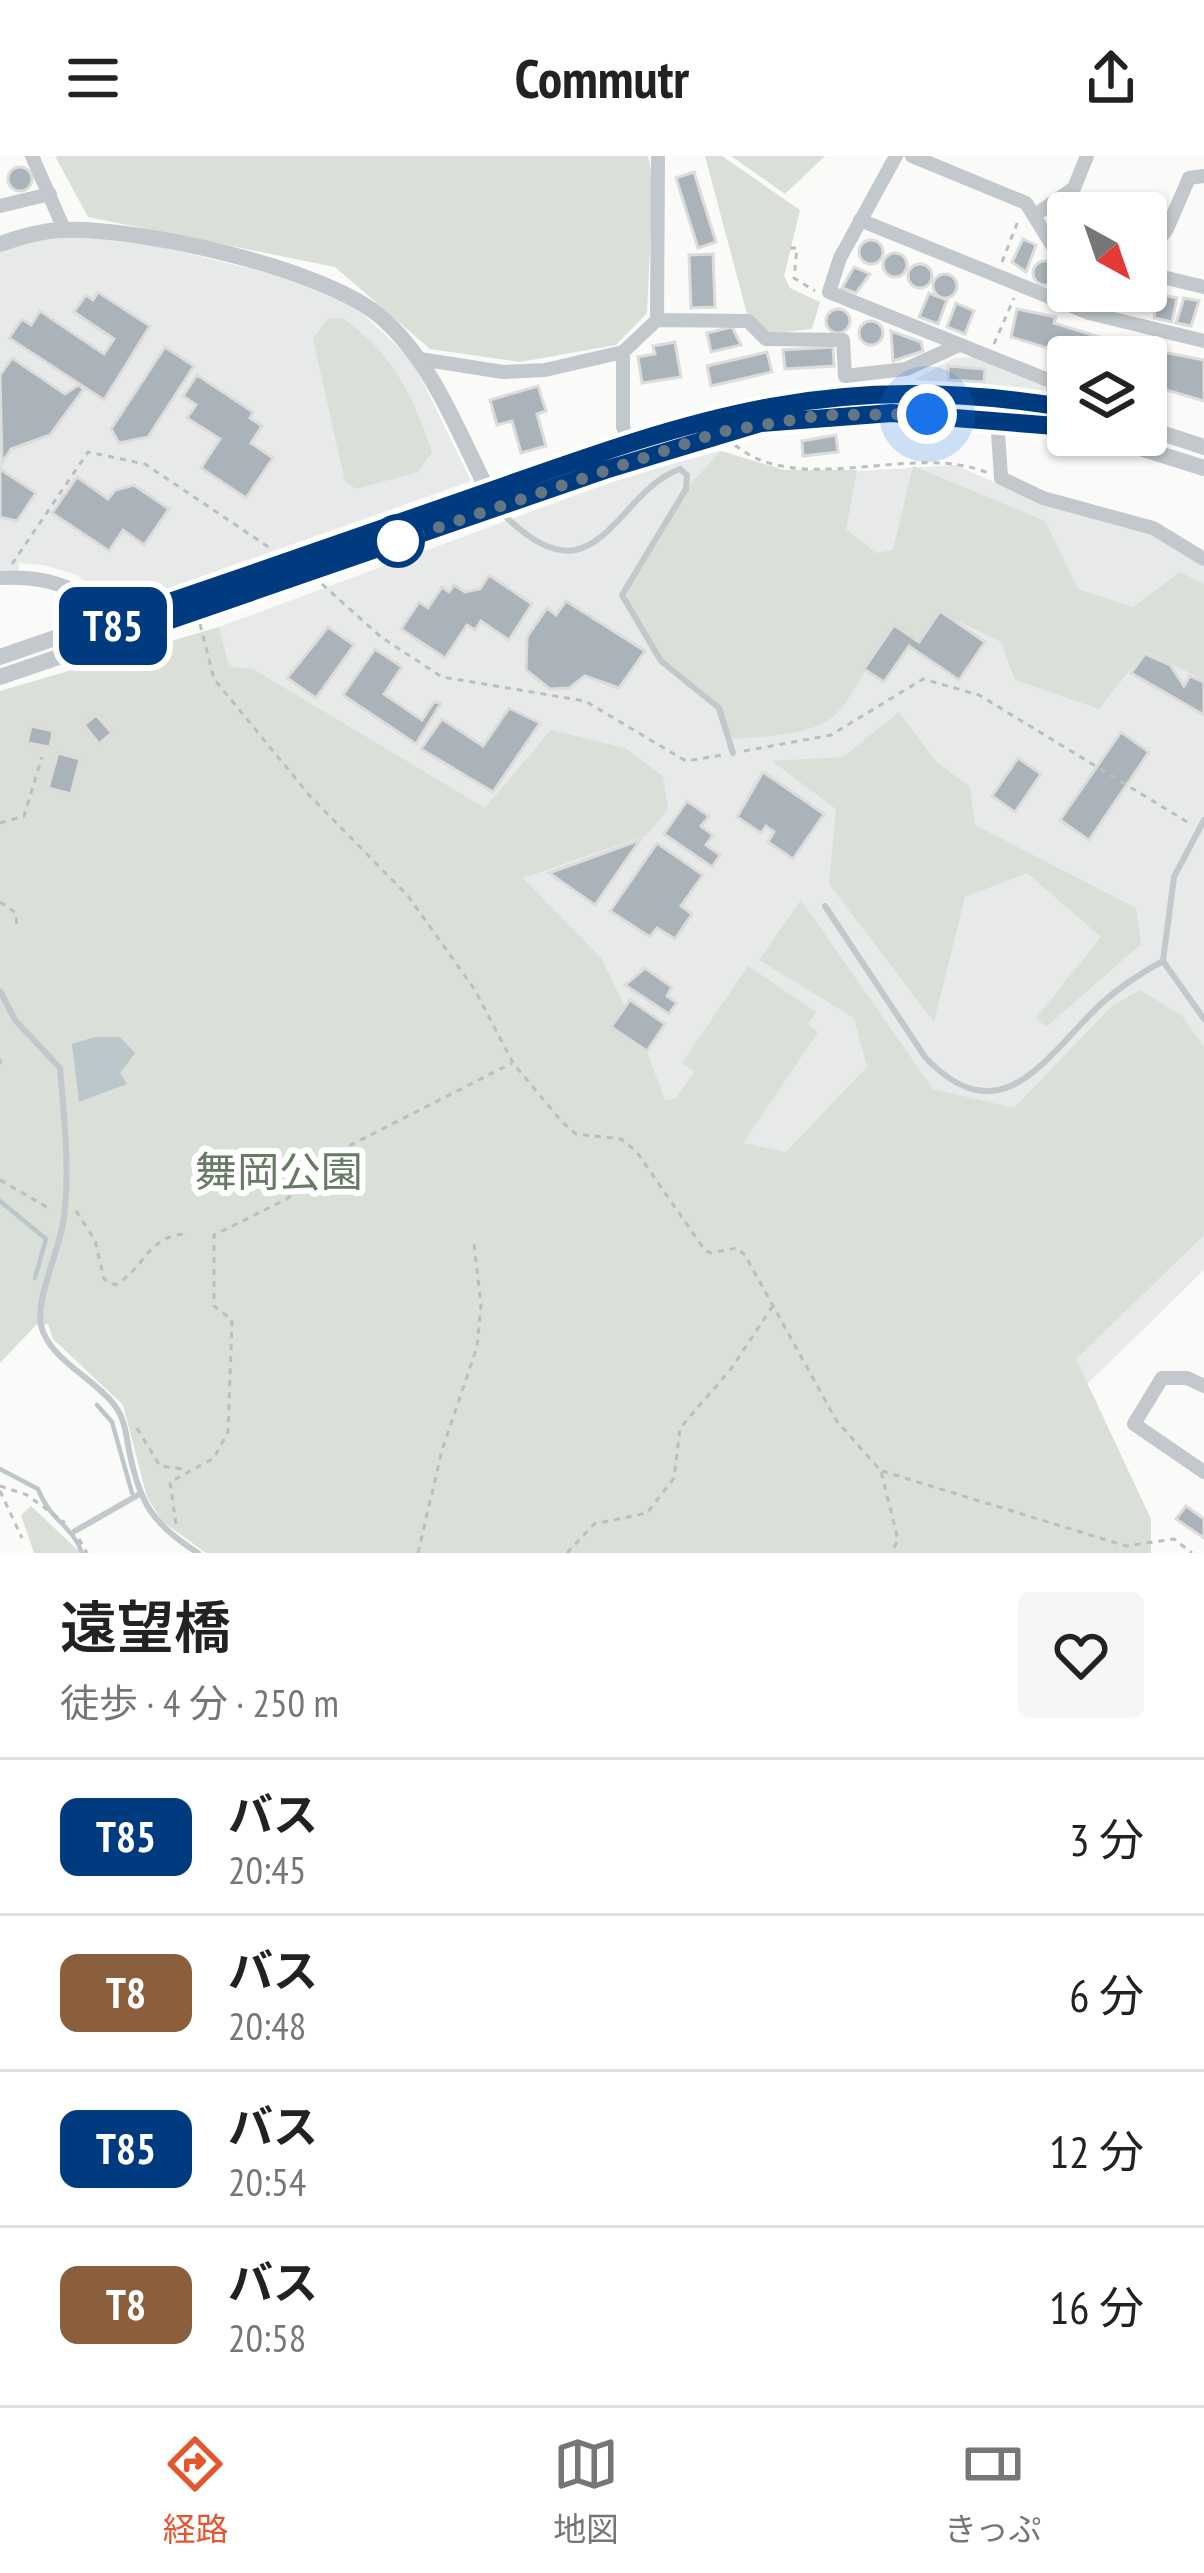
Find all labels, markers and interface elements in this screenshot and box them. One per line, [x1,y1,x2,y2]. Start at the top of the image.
text: Commutr [515,43,689,113]
icon: menu [60,45,126,111]
icon: share [1078,45,1144,111]
north arrow [1047,192,1167,312]
map controls [1047,192,1167,456]
button: layers [1047,336,1167,456]
your location [897,384,957,444]
unlabelled marker [373,516,423,566]
line badge: T85 [44,587,182,665]
text: T85 [83,598,143,653]
park label: 舞岡公園 [195,1144,363,1199]
text: 遠望橋 [60,1590,231,1664]
button: heart [1018,1592,1144,1718]
text: 徒歩 · 4 分 · 250 m [60,1677,339,1728]
text: バス [228,1785,318,1843]
text: T85 [96,1809,156,1864]
text: 3 分 [1069,1810,1144,1868]
text: 20:45 [228,1844,306,1895]
text: バス [228,1941,318,1999]
text: T8 [106,1965,146,2020]
text: 6 分 [1069,1966,1144,2024]
text: 20:48 [228,2000,306,2051]
text: バス [228,2097,318,2155]
text: T85 [96,2121,156,2176]
text: 12 分 [1049,2122,1144,2180]
text: 20:54 [228,2156,306,2207]
text: バス [228,2253,318,2311]
text: T8 [106,2277,146,2332]
text: 16 分 [1049,2278,1144,2336]
text: 20:58 [228,2312,306,2363]
tab: 経路 [162,2431,228,2551]
tab: 地図 [553,2431,619,2551]
tab: きっぷ [944,2431,1042,2551]

